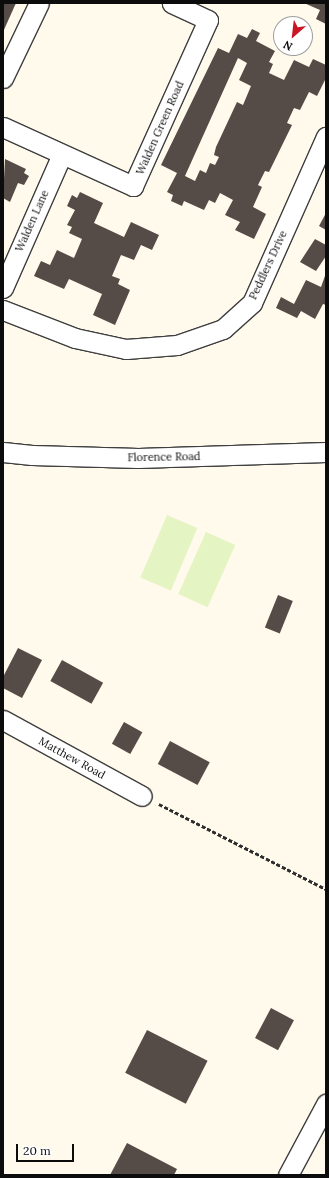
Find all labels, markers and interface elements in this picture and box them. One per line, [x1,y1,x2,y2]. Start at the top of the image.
north arrow [273,16,313,56]
text: N [281,38,295,54]
street label: Walden Green Road [133,79,187,177]
street label: Walden Lane [13,188,51,254]
street label: Peddlers Drive [246,228,290,302]
street label: Florence Road [127,450,201,464]
street label: Matthew Road [36,734,108,782]
scale bar [18,1136,76,1162]
text: 20 m [23,1143,51,1158]

